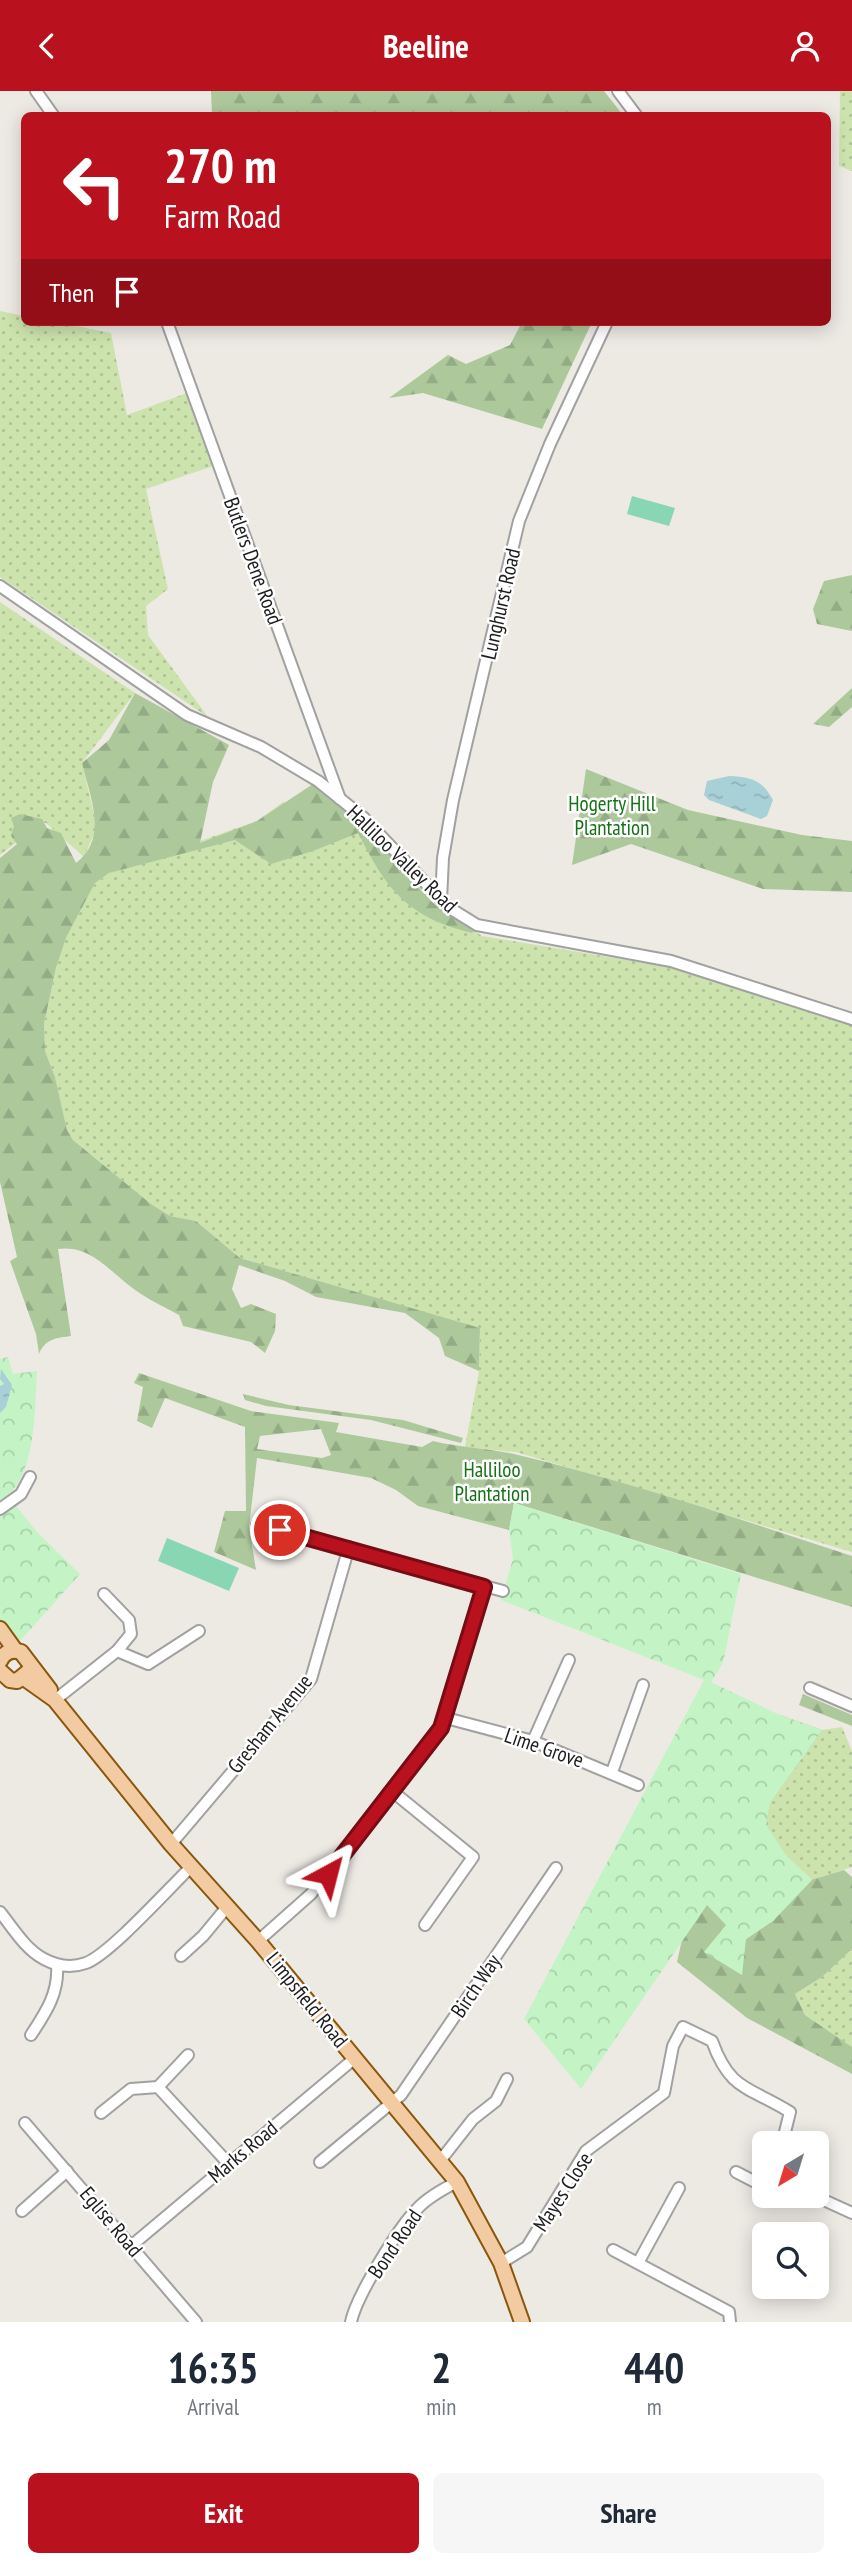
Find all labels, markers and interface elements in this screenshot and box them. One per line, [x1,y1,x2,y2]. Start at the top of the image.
text: Beeline [383,25,469,67]
icon: back [28,27,66,65]
icon: person [786,27,824,65]
text: 270 m [164,133,277,197]
icon: left [49,140,140,231]
text: Farm Road [164,195,281,237]
icon: arrive [108,273,146,311]
text: Then [49,276,94,309]
street label: Butlers Dene Road [218,493,289,628]
street label: Lunghurst Road [475,546,526,662]
park label: Hogerty Hill Plantation [568,790,656,841]
street label: Halliloo Valley Road [341,799,463,918]
park label: Halliloo Plantation [455,1456,529,1507]
pin [250,1500,310,1560]
icon: arrive [261,1511,299,1549]
street label: Gresham Avenue [221,1668,318,1779]
street label: Lime Grove [501,1721,587,1774]
position arrow [291,1837,365,1911]
street label: Limpsfield Road [261,1946,354,2053]
street label: Birch Way [445,1949,507,2023]
street label: Marks Road [202,2115,283,2189]
north arrow [752,2131,830,2209]
map controls [752,2131,829,2299]
street label: Mayes Close [527,2147,598,2237]
street label: Eglise Road [74,2181,149,2262]
street label: Bond Road [362,2204,427,2283]
button: search [752,2222,829,2299]
text: 16:35 [168,2340,259,2395]
text: 2 [431,2340,451,2395]
text: 440 [624,2340,684,2395]
text: Arrival [187,2392,239,2421]
text: min [426,2392,456,2421]
text: m [647,2392,662,2421]
button: Exit [28,2473,419,2553]
button: Share [433,2473,824,2553]

